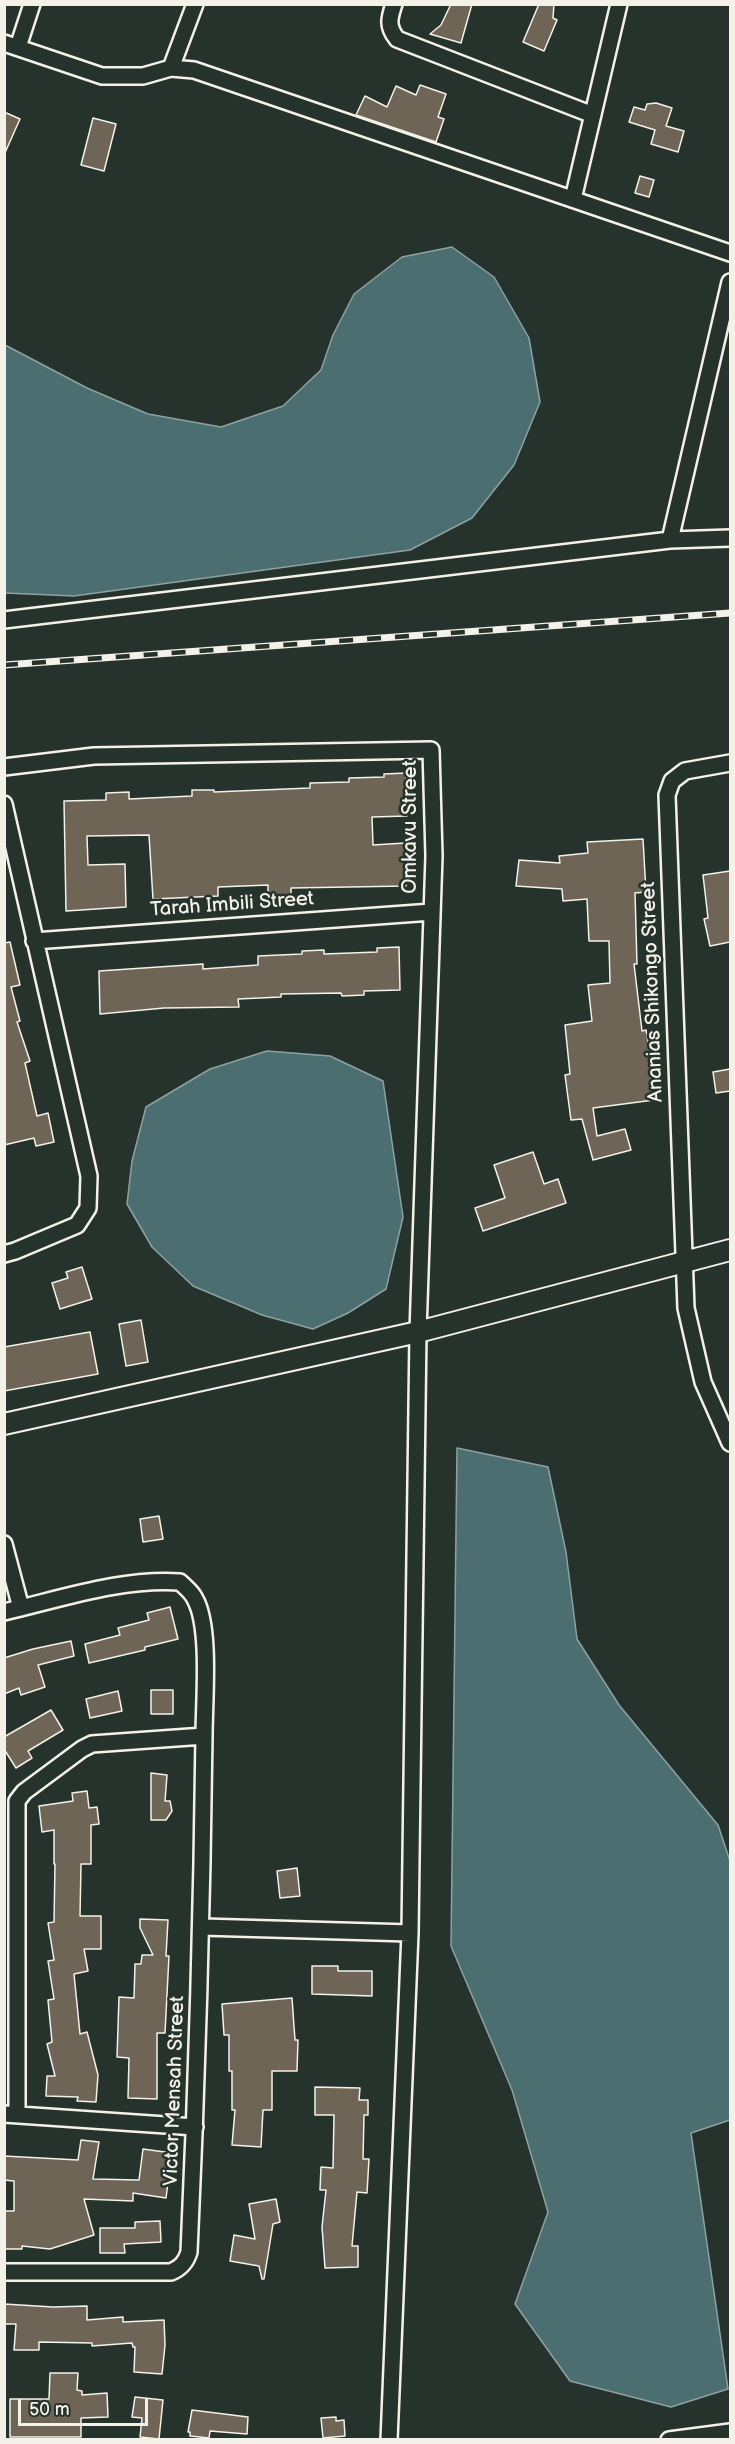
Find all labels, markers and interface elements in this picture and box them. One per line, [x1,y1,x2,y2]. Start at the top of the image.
street label: Omkavu Street [399,760,423,894]
street label: Ananias Shikongo Street [637,881,669,1103]
street label: Tarah Imbili Street [149,887,315,923]
street label: Victor Mensah Street [160,1996,190,2186]
scale bar [21,2387,152,2425]
text: 50 m [29,2399,70,2420]

